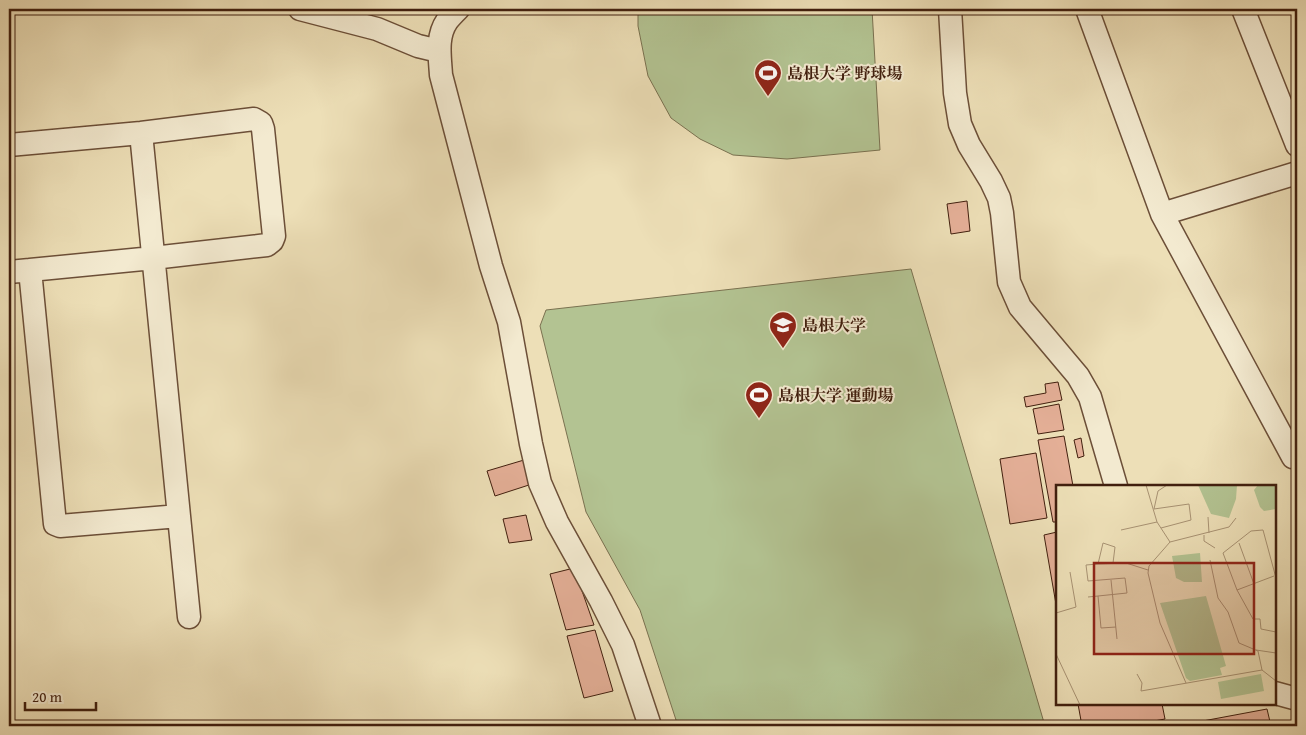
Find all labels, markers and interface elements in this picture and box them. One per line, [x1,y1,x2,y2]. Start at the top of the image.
sports icon: 島根大学 野球場 [753,58,783,97]
place label: 島根大学 野球場 [787,61,903,85]
school or university icon: 島根大学 [768,310,798,349]
place label: 島根大学 [802,313,866,337]
sports icon: 島根大学 運動場 [744,380,774,419]
place label: 島根大学 運動場 [778,383,894,407]
inset map [1056,485,1276,705]
scale bar [25,680,96,712]
text: 20 m [32,686,63,707]

